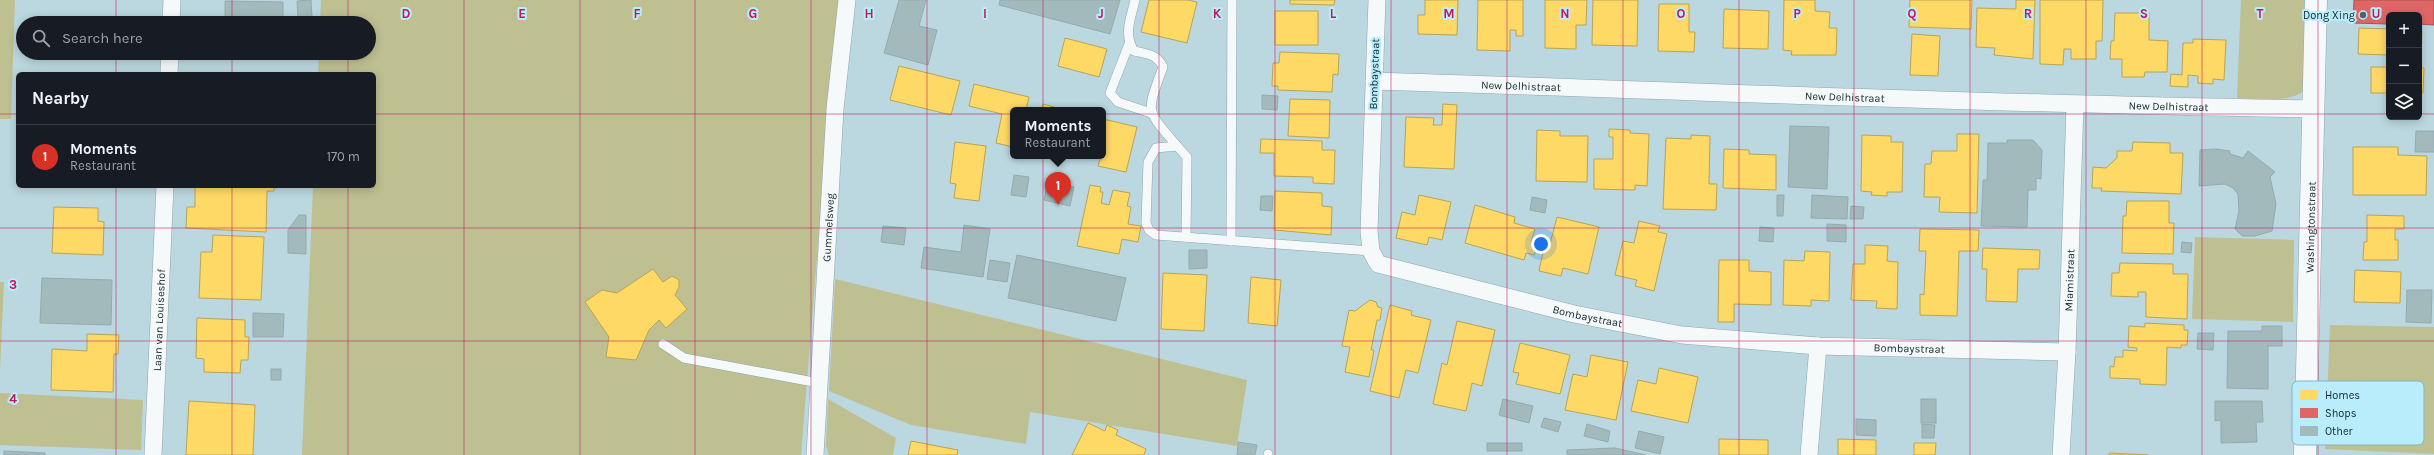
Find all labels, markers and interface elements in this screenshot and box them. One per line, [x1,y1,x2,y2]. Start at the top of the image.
text: D [402,6,411,21]
text: E [518,6,526,21]
text: F [633,6,641,21]
text: G [749,6,757,21]
text: H [864,6,874,21]
text: I [983,6,987,21]
text: J [1098,6,1104,21]
text: K [1213,6,1222,21]
text: L [1330,6,1337,21]
text: M [1443,6,1455,21]
text: N [1560,6,1570,21]
text: O [1677,6,1686,21]
text: P [1793,6,1801,21]
text: Q [1908,6,1917,21]
text: R [2024,6,2032,21]
text: S [2140,6,2148,21]
text: T [2257,6,2264,21]
text: U [2372,6,2380,21]
place label: Dong Xing [2303,9,2356,22]
marker: Dong Xing [2358,10,2368,20]
map controls [2386,12,2422,120]
button: + [2386,12,2422,48]
search box [16,16,376,60]
icon: search [30,27,52,49]
text: Search here [62,29,143,47]
street label: Bombaystraat [1367,38,1382,110]
button: − [2386,48,2422,84]
street label: New Delhistraat [1481,79,1561,94]
button: layers [2386,84,2422,120]
text: Nearby [32,88,89,108]
street label: New Delhistraat [1805,90,1885,105]
street label: New Delhistraat [2128,99,2209,114]
popup [1010,107,1106,159]
text: Moments [1025,117,1091,135]
text: Restaurant [1025,135,1091,150]
text: Moments [70,140,137,158]
text: 1 [43,149,47,164]
text: 170 m [327,149,360,164]
text: Restaurant [70,158,136,173]
pin: 1 [1045,172,1071,205]
street label: Washingtonstraat [2303,181,2319,273]
street label: Gummelsweg [820,192,837,262]
your location [1531,234,1551,254]
street label: Miamistraat [2062,249,2077,312]
street label: Laan van Louiseshof [151,269,168,371]
text: 3 [9,277,17,292]
street label: Bombaystraat [1551,303,1623,330]
street label: Bombaystraat [1874,341,1945,356]
legend [2292,381,2424,445]
text: Homes [2325,389,2360,402]
text: 4 [9,391,17,406]
text: Shops [2325,407,2357,420]
text: Other [2325,425,2353,438]

